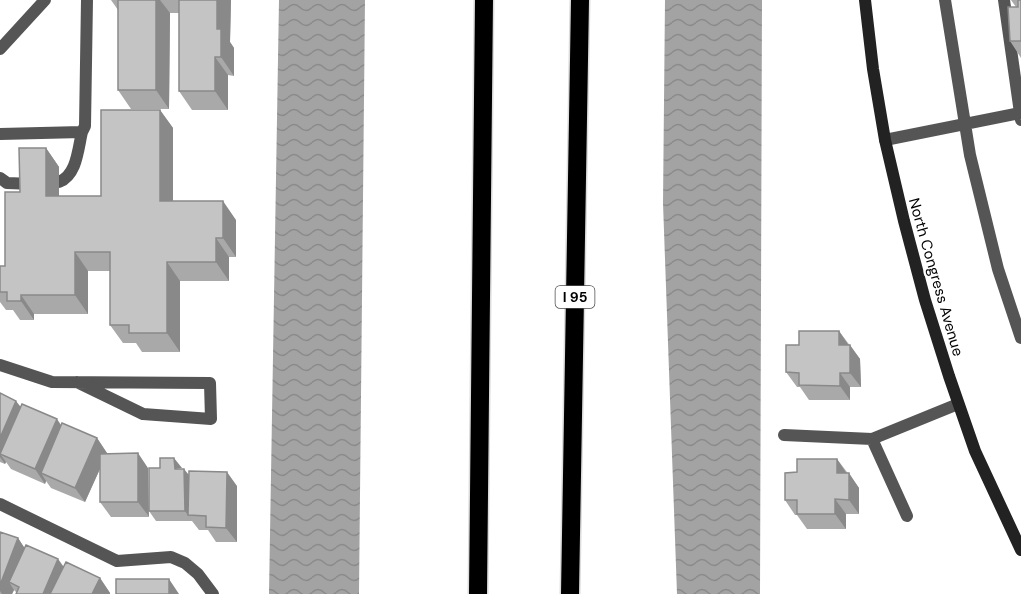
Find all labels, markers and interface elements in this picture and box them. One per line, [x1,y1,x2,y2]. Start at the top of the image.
street label: North Congress Avenue [904,196,968,358]
road number: I 95 [556,286,594,308]

